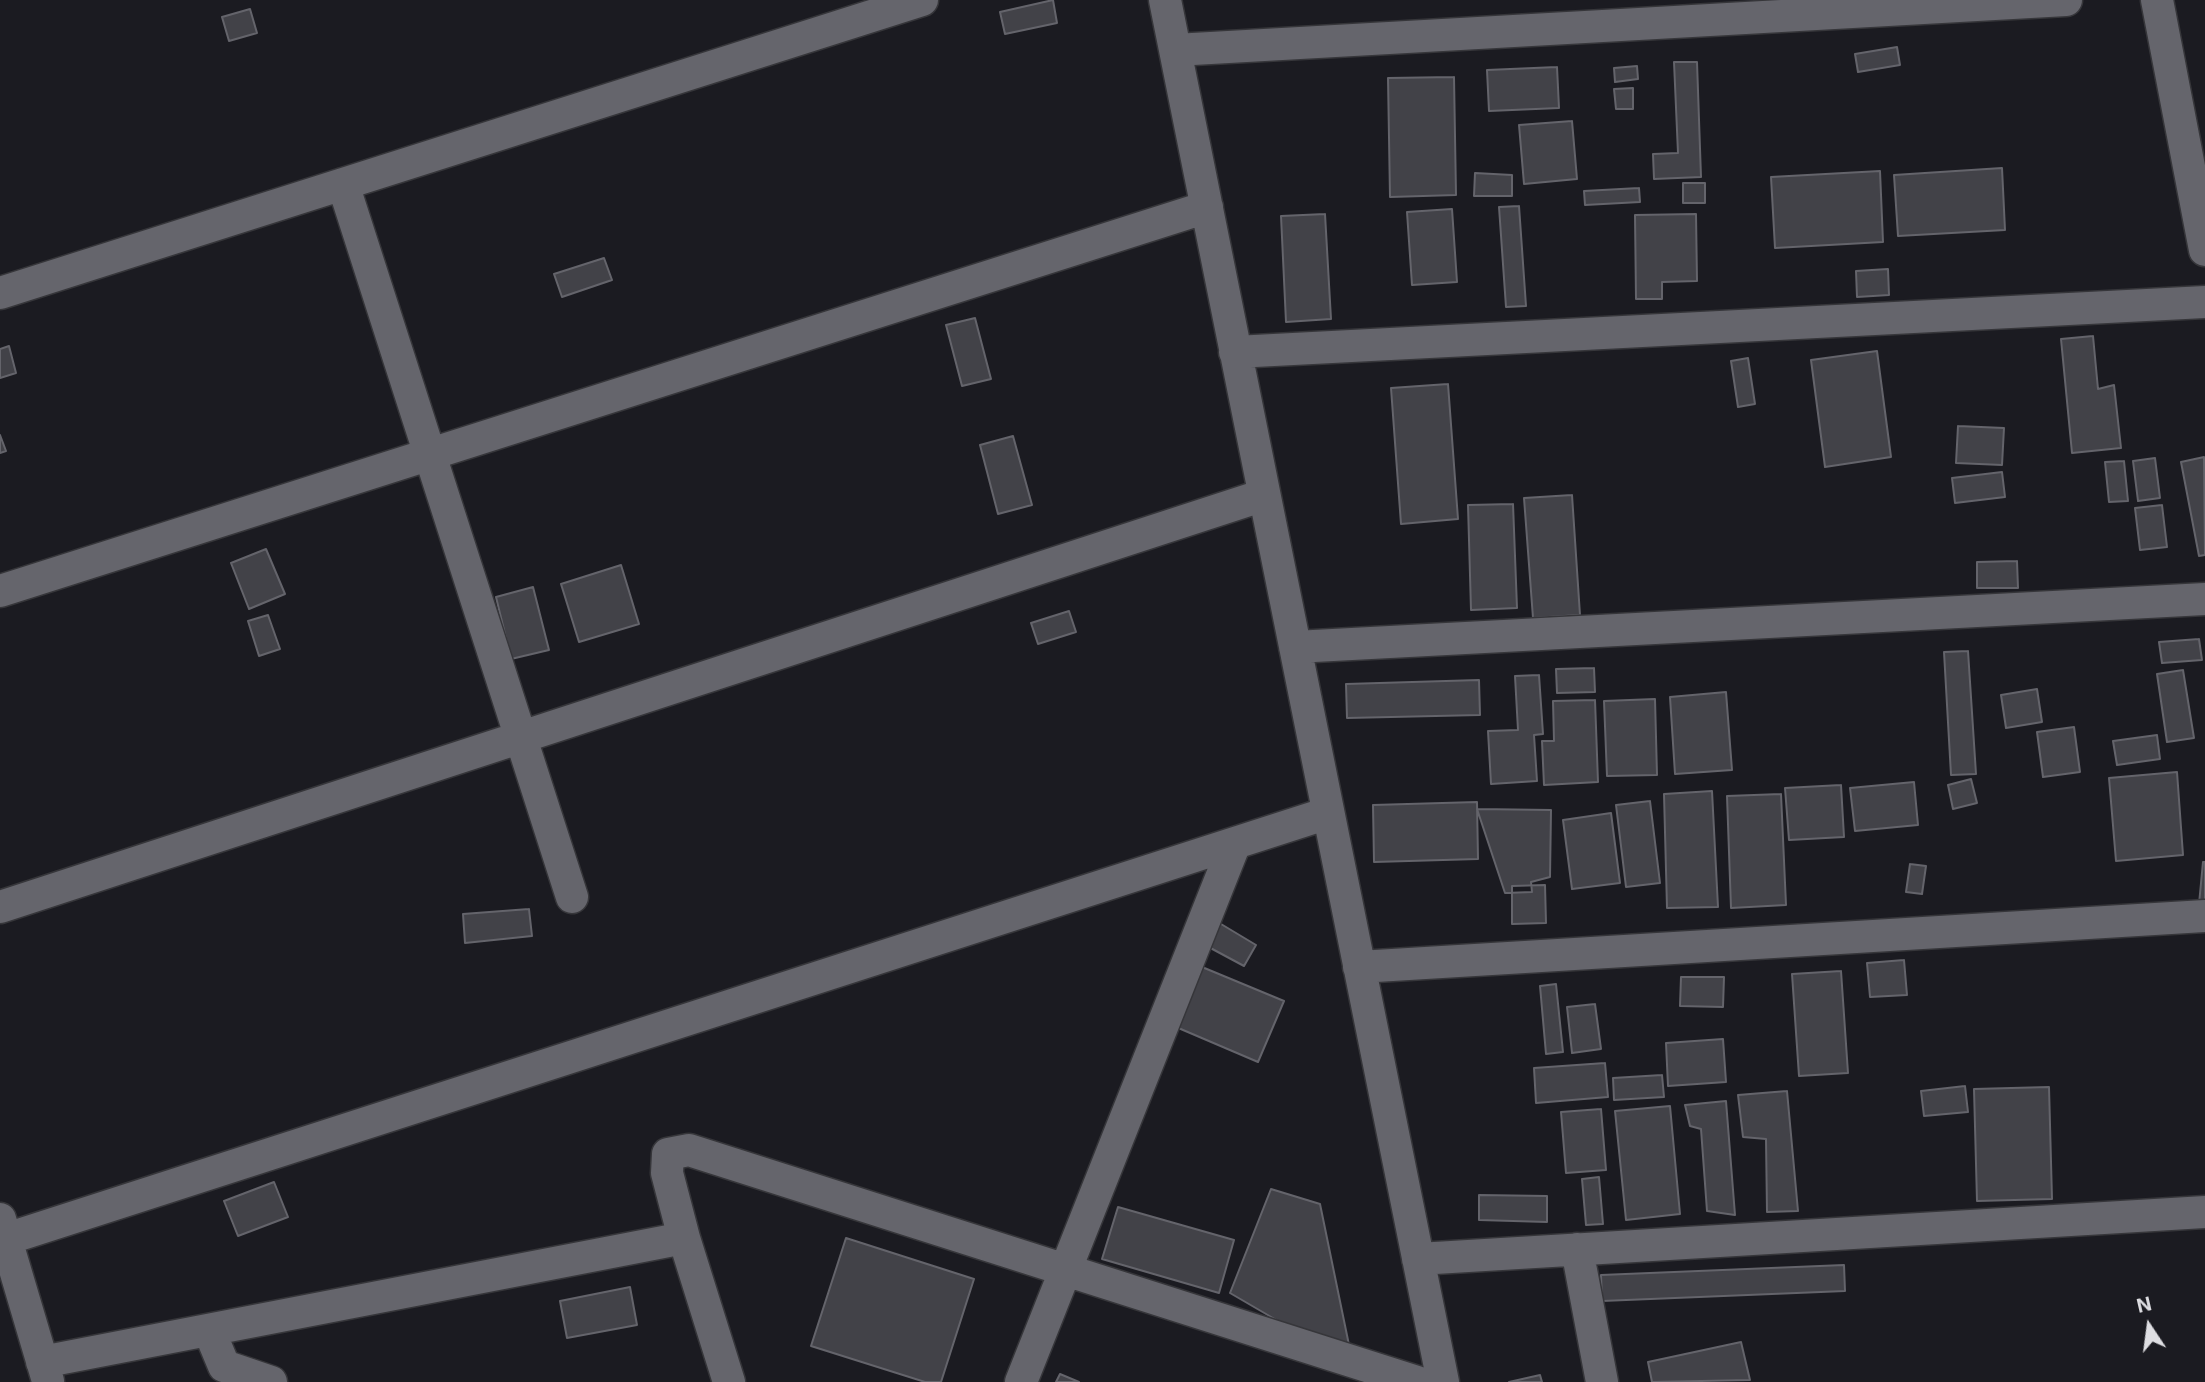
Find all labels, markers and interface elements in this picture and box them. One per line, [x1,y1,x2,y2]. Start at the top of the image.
north arrow [2114,1291,2184,1361]
text: N [2135,1292,2154,1318]

